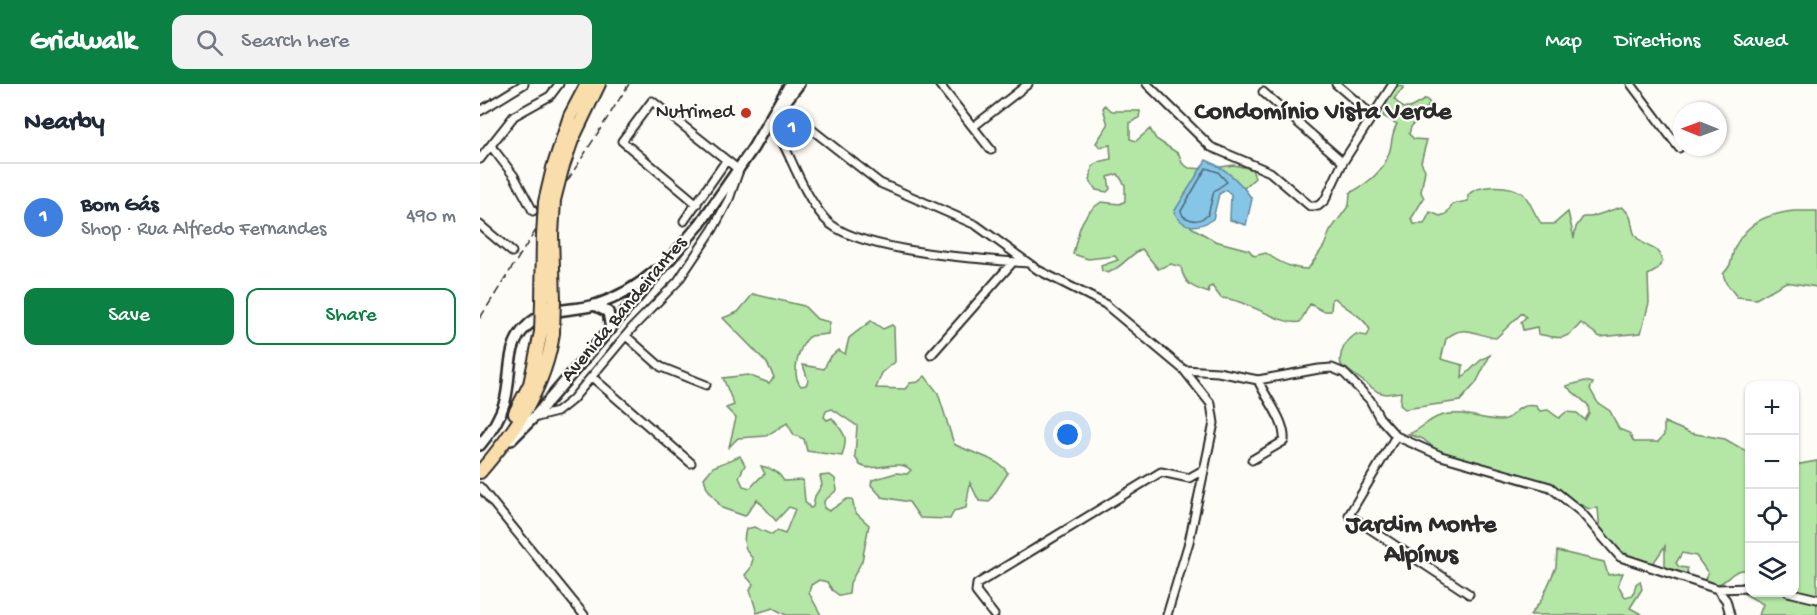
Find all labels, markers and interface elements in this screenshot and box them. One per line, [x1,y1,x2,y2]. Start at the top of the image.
search box [172,15,592,69]
text: Gridwalk [30,26,136,59]
icon: search [193,26,226,59]
text: Search here [241,29,349,55]
text: Map [1545,30,1582,55]
text: Directions [1615,30,1700,55]
text: Saved [1733,30,1787,55]
district label: Condomínio Vista Verde [1194,98,1453,129]
place label: Nutrimed [656,102,736,125]
north arrow [1673,102,1727,156]
marker: Nutrimed [739,106,753,120]
pin: 1 [772,106,812,150]
text: Nearby [24,108,105,139]
text: Bom Gás [81,193,159,219]
text: 1 [39,206,48,229]
text: 490 m [406,206,456,229]
text: Shop · Rua Alfredo Fernandes [81,219,326,242]
street label: Avenida Bandeirantes [557,232,693,388]
button: Save [24,288,234,345]
button: Share [246,288,456,345]
map controls [1745,381,1799,597]
button: + [1745,381,1799,435]
your location [1053,420,1082,449]
button: − [1745,435,1799,489]
button: locate [1745,489,1799,543]
district label: Jardim Monte Alpínus [1345,511,1498,572]
button: layers [1745,543,1799,597]

